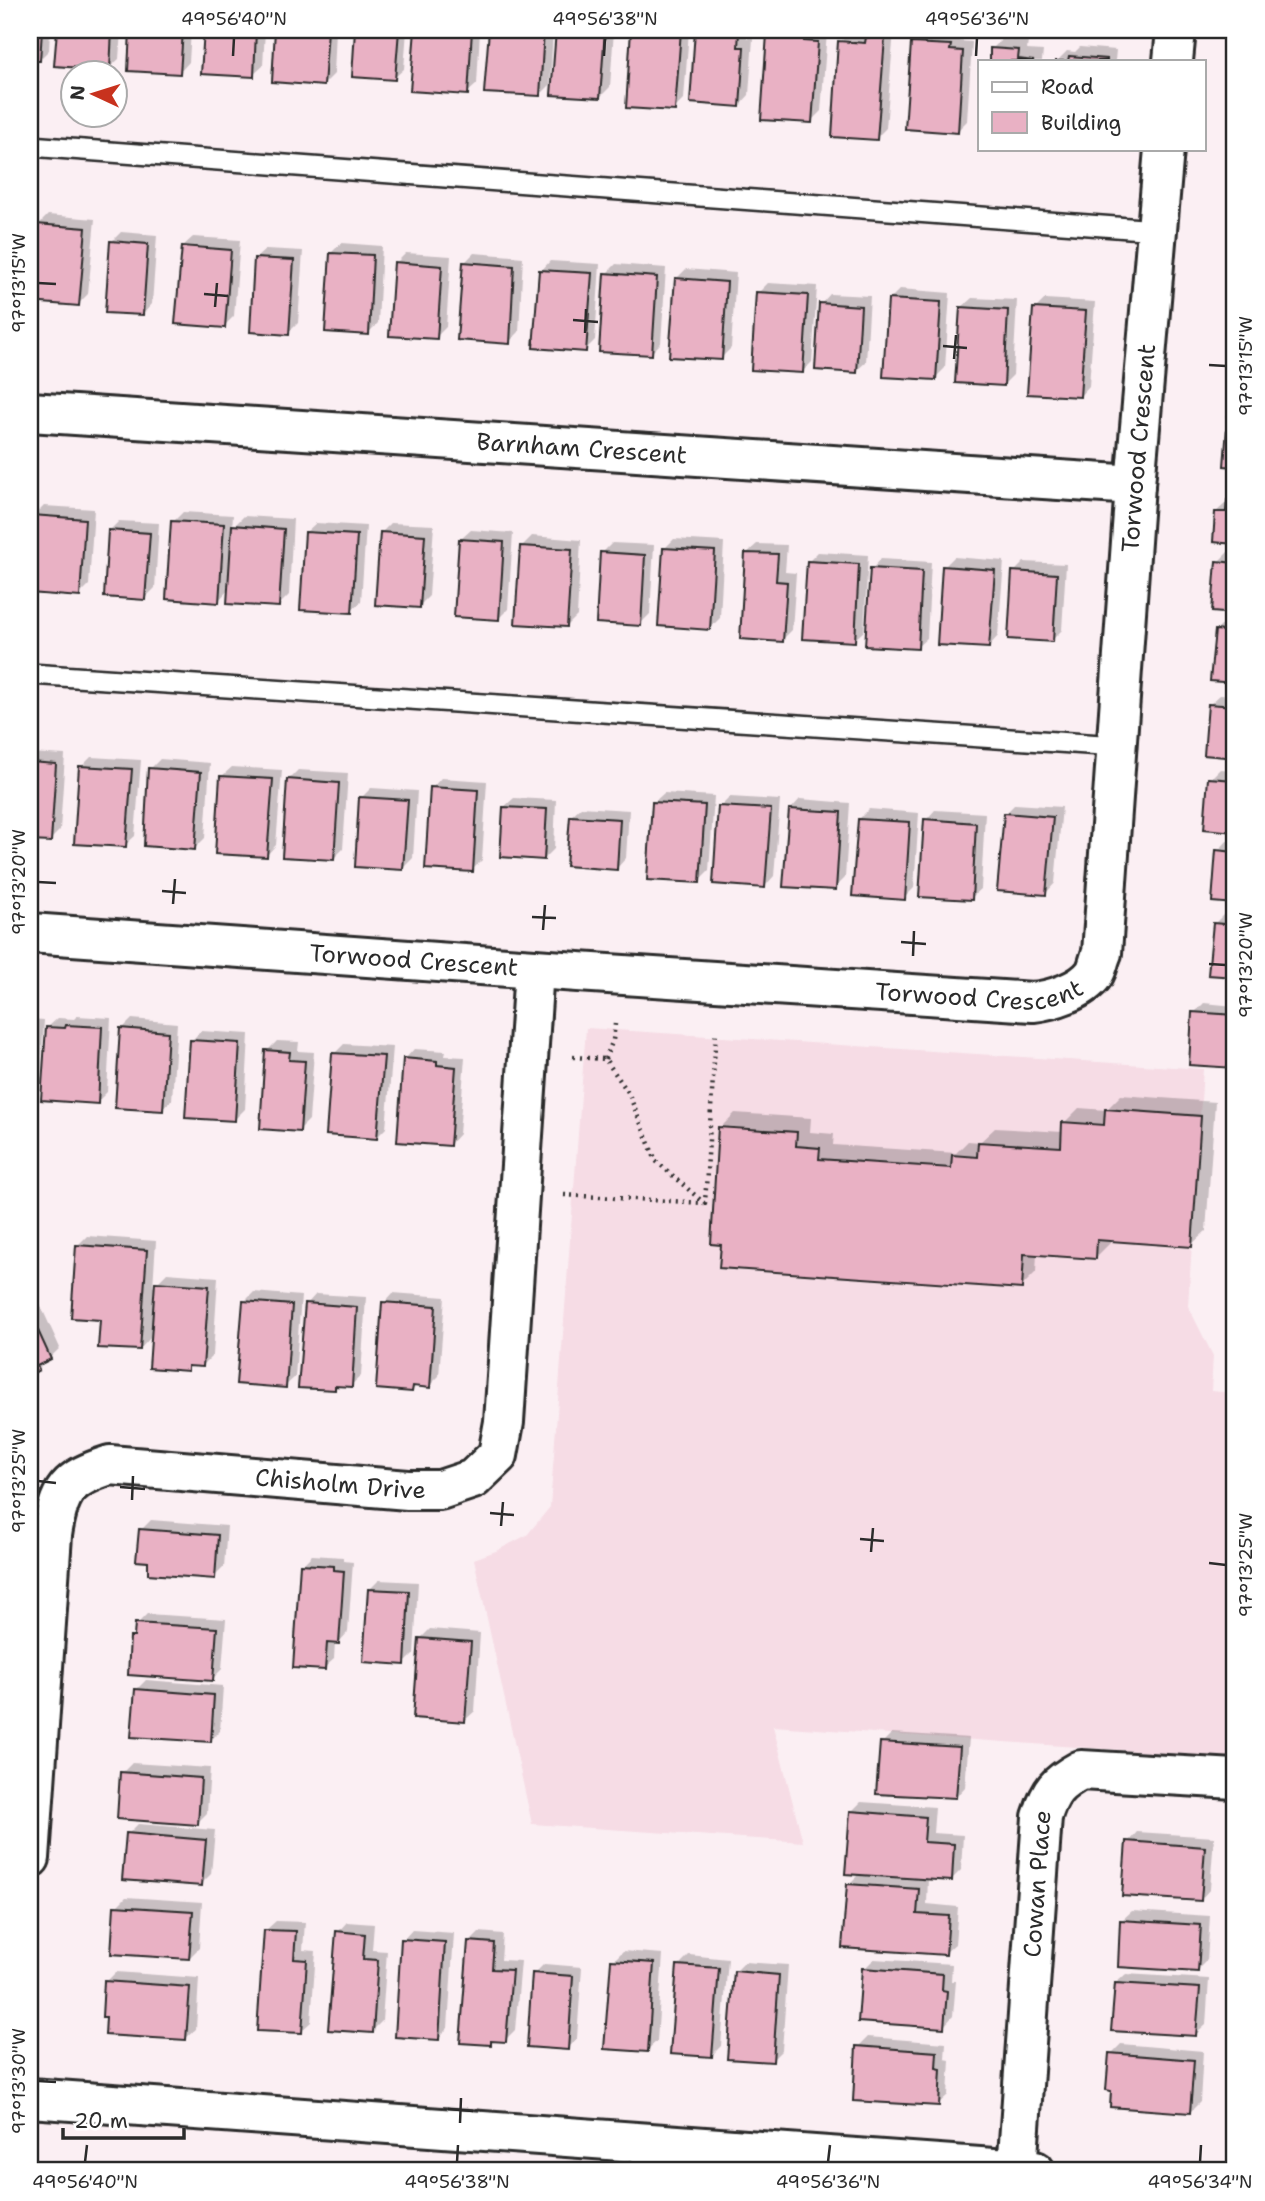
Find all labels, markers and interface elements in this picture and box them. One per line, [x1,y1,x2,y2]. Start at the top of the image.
text: 49°56'40"N [181,7,287,31]
text: 49°56'38"N [552,7,658,31]
text: 49°56'36"N [925,7,1029,31]
north arrow [60,60,130,130]
legend [978,60,1206,150]
text: Road [1041,73,1094,101]
text: N [65,84,91,101]
text: Building [1041,109,1121,137]
text: 97°13'15"W [7,233,31,333]
text: 97°13'15"W [1234,316,1258,416]
street label: Torwood Crescent [1114,342,1163,553]
street label: Barnham Crescent [476,426,688,471]
text: 97°13'20"W [7,829,31,935]
text: 97°13'20"W [1234,912,1258,1018]
street label: Torwood Crescent [309,937,520,984]
street label: Torwood Crescent [874,972,1089,1018]
text: 97°13'25"W [7,1429,31,1533]
street label: Chisholm Drive [254,1461,426,1506]
text: 97°13'25"W [1234,1513,1258,1617]
street label: Cowan Place [1016,1805,1059,1959]
text: 97°13'30"W [7,2028,31,2134]
scale bar [63,2096,184,2140]
text: 20 m [74,2107,128,2135]
text: 49°56'40"N [32,2170,138,2194]
text: 49°56'38"N [404,2170,510,2194]
text: 49°56'36"N [776,2170,880,2194]
text: 49°56'34"N [1147,2170,1253,2194]

